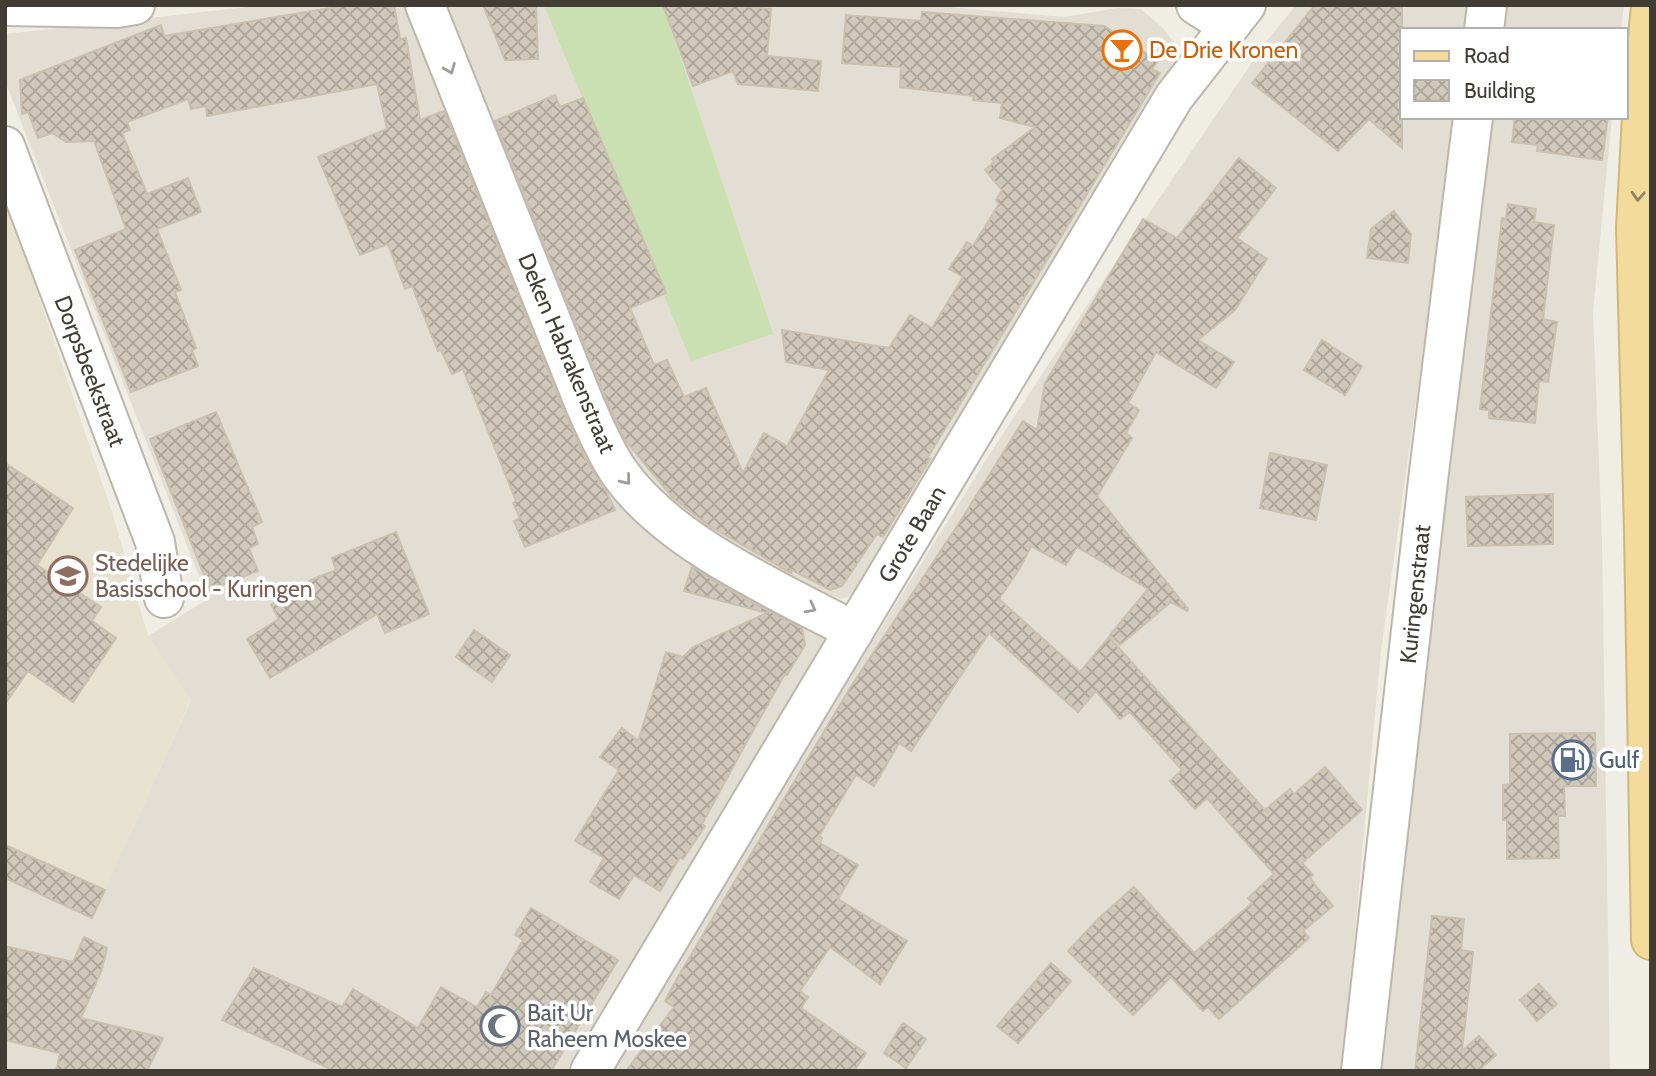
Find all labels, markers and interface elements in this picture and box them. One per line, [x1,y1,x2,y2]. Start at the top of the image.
legend [1400,28,1628,119]
bar icon: De Drie Kronen [1101,29,1143,71]
place label: De Drie Kronen [1149,36,1298,64]
text: Road [1464,43,1510,68]
one-way arrow [442,62,456,74]
text: Building [1464,78,1536,103]
one-way arrow [1630,191,1645,202]
street label: Deken Habrakenstraat [512,249,622,457]
street label: Dorpsbeekstraat [48,292,132,451]
one-way arrow [617,473,630,485]
street label: Grote Baan [872,480,952,588]
street label: Kuringenstraat [1394,523,1436,665]
place label: Stedelijke Basisschool - Kuringen [95,549,313,603]
school or university icon: Stedelijke Basisschool - Kuringen [47,555,89,597]
one-way arrow [804,600,816,613]
fuel station icon: Gulf [1551,739,1593,781]
place label: Gulf [1599,746,1640,774]
place label: Bait Ur Raheem Moskee [527,999,687,1053]
mosque icon: Bait Ur Raheem Moskee [479,1005,521,1047]

